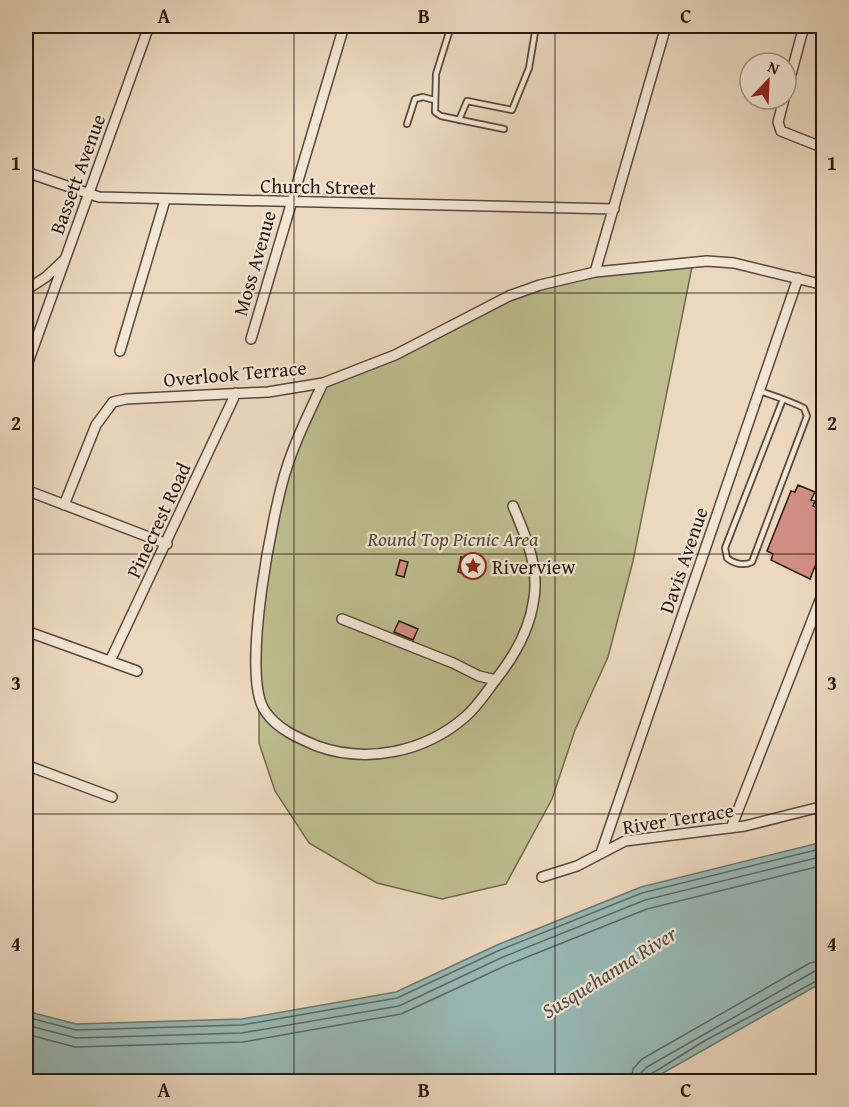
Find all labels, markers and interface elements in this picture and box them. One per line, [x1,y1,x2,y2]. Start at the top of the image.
text: A [158,1,171,30]
text: B [418,1,430,30]
text: C [680,1,692,30]
north arrow [738,51,798,111]
text: N [764,54,784,80]
street label: Bassett Avenue [42,110,112,238]
text: 1 [11,148,21,177]
text: 1 [827,148,837,177]
street label: Church Street [260,170,376,202]
street label: Moss Avenue [225,207,283,319]
street label: Overlook Terrace [162,352,308,394]
text: 2 [11,408,21,437]
text: 2 [827,408,837,437]
street label: Pinecrest Road [119,457,198,583]
street label: Davis Avenue [651,503,715,617]
park label: Round Top Picnic Area [366,524,539,553]
place icon: Riverview [458,551,488,581]
place label: Riverview [492,552,576,581]
text: 3 [11,668,21,697]
text: 3 [827,668,837,697]
street label: River Terrace [620,795,736,841]
water label: Susquehanna River [535,917,684,1026]
text: 4 [11,929,21,958]
text: 4 [827,929,837,958]
text: A [158,1075,171,1104]
text: B [418,1075,430,1104]
text: C [680,1075,692,1104]

